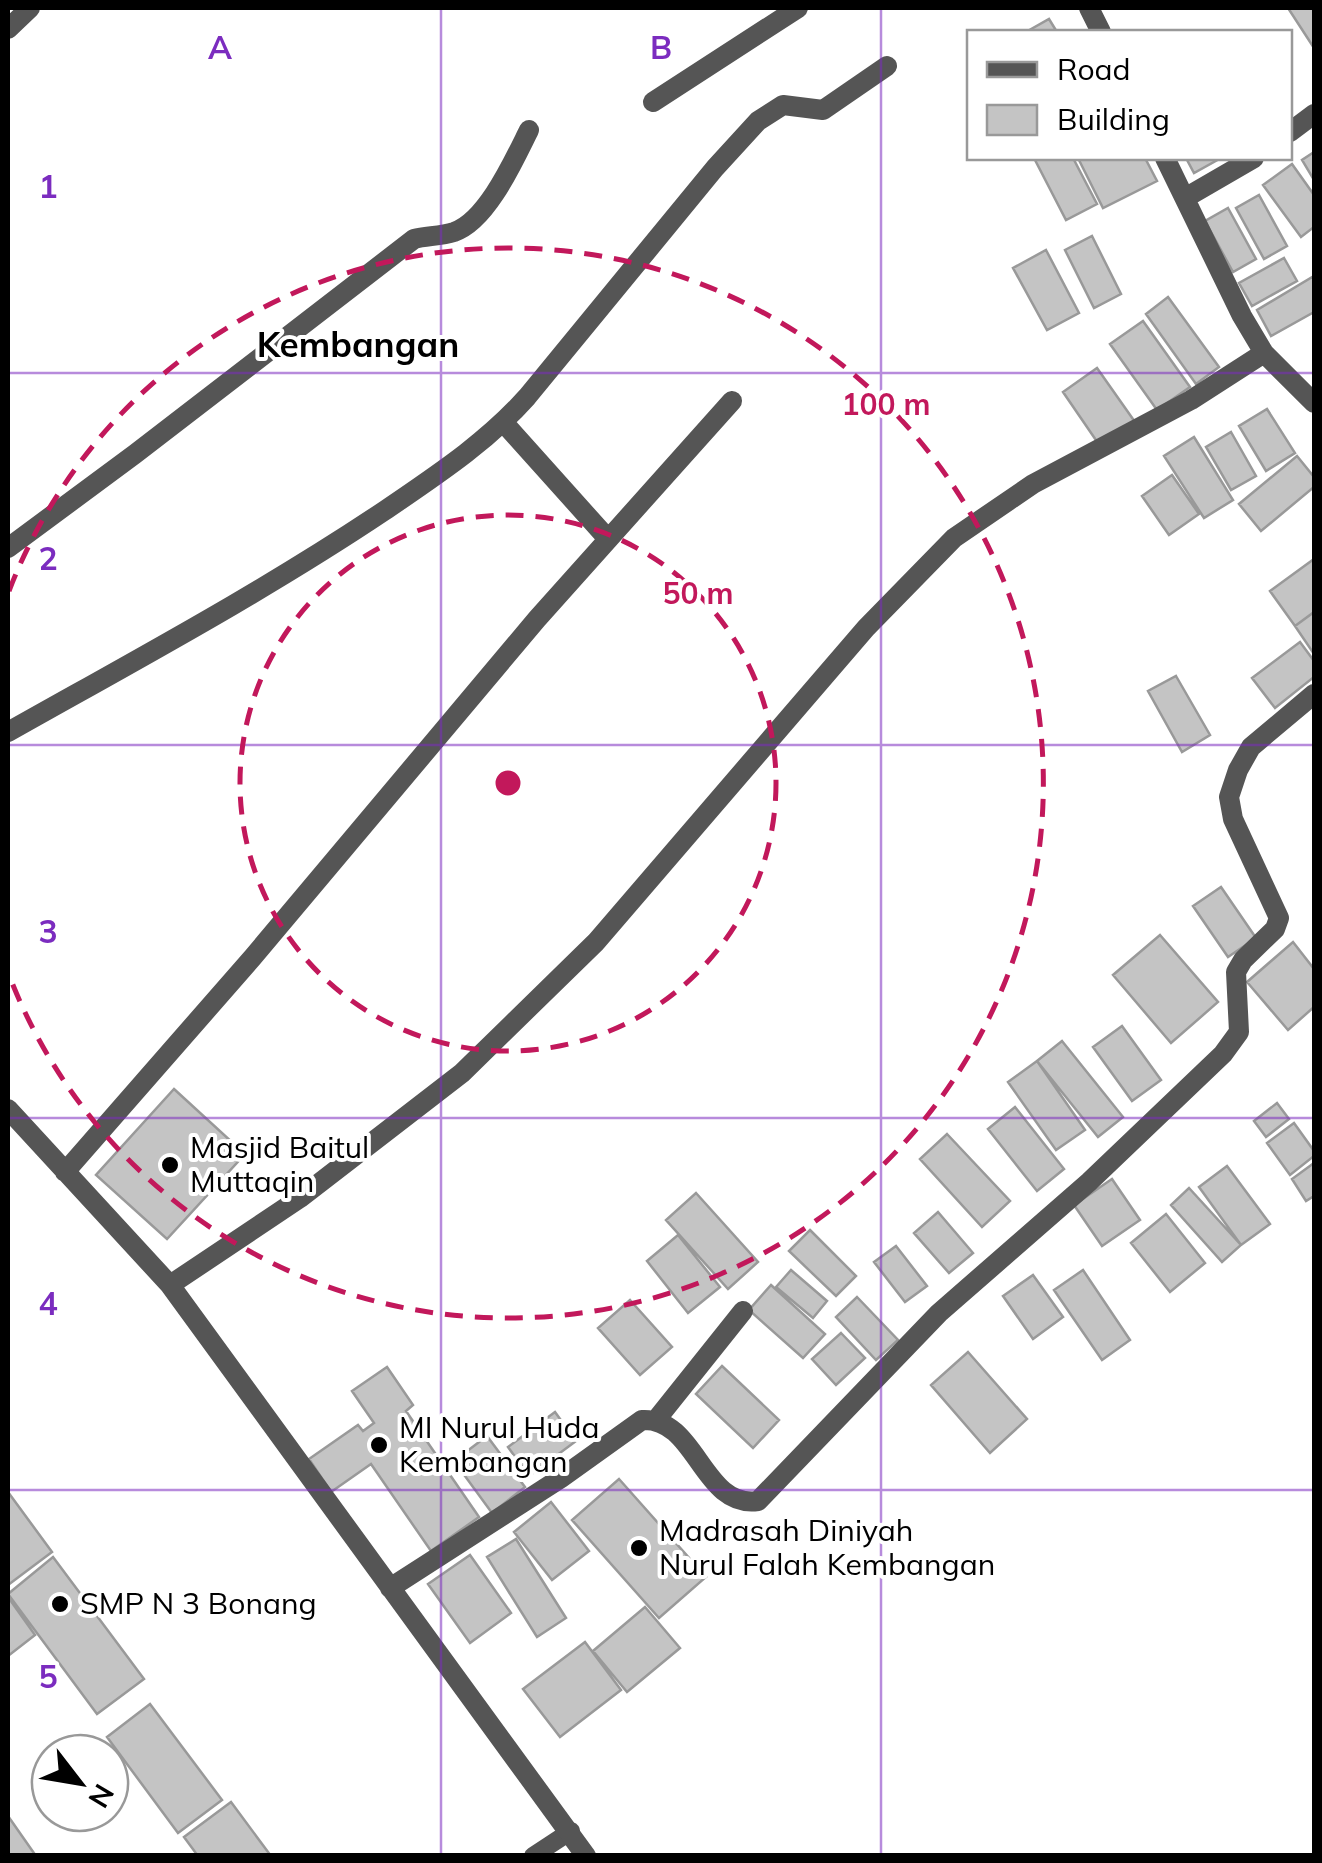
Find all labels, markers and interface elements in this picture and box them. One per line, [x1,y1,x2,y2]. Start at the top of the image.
text: A [208,27,232,67]
text: B [650,27,672,67]
legend [967,30,1292,160]
text: Road [1057,50,1131,88]
text: Building [1057,100,1170,138]
text: 1 [38,166,58,206]
district label: Kembangan [257,322,459,366]
text: 100 m [841,385,931,423]
text: 2 [38,538,58,578]
text: 50 m [662,574,734,612]
centre of rings [490,765,526,801]
text: 3 [38,911,58,951]
place label: Masjid Baitul Muttaqin [190,1128,369,1200]
marker: Masjid Baitul Muttaqin [159,1154,181,1176]
text: 4 [38,1283,58,1323]
place label: MI Nurul Huda Kembangan [399,1408,600,1480]
marker: MI Nurul Huda Kembangan [368,1434,390,1456]
place label: Madrasah Diniyah Nurul Falah Kembangan [659,1511,995,1583]
marker: Madrasah Diniyah Nurul Falah Kembangan [628,1537,650,1559]
place label: SMP N 3 Bonang [80,1584,317,1622]
marker: SMP N 3 Bonang [49,1593,71,1615]
text: 5 [38,1656,58,1696]
north arrow [30,1733,130,1833]
text: N [81,1778,122,1814]

